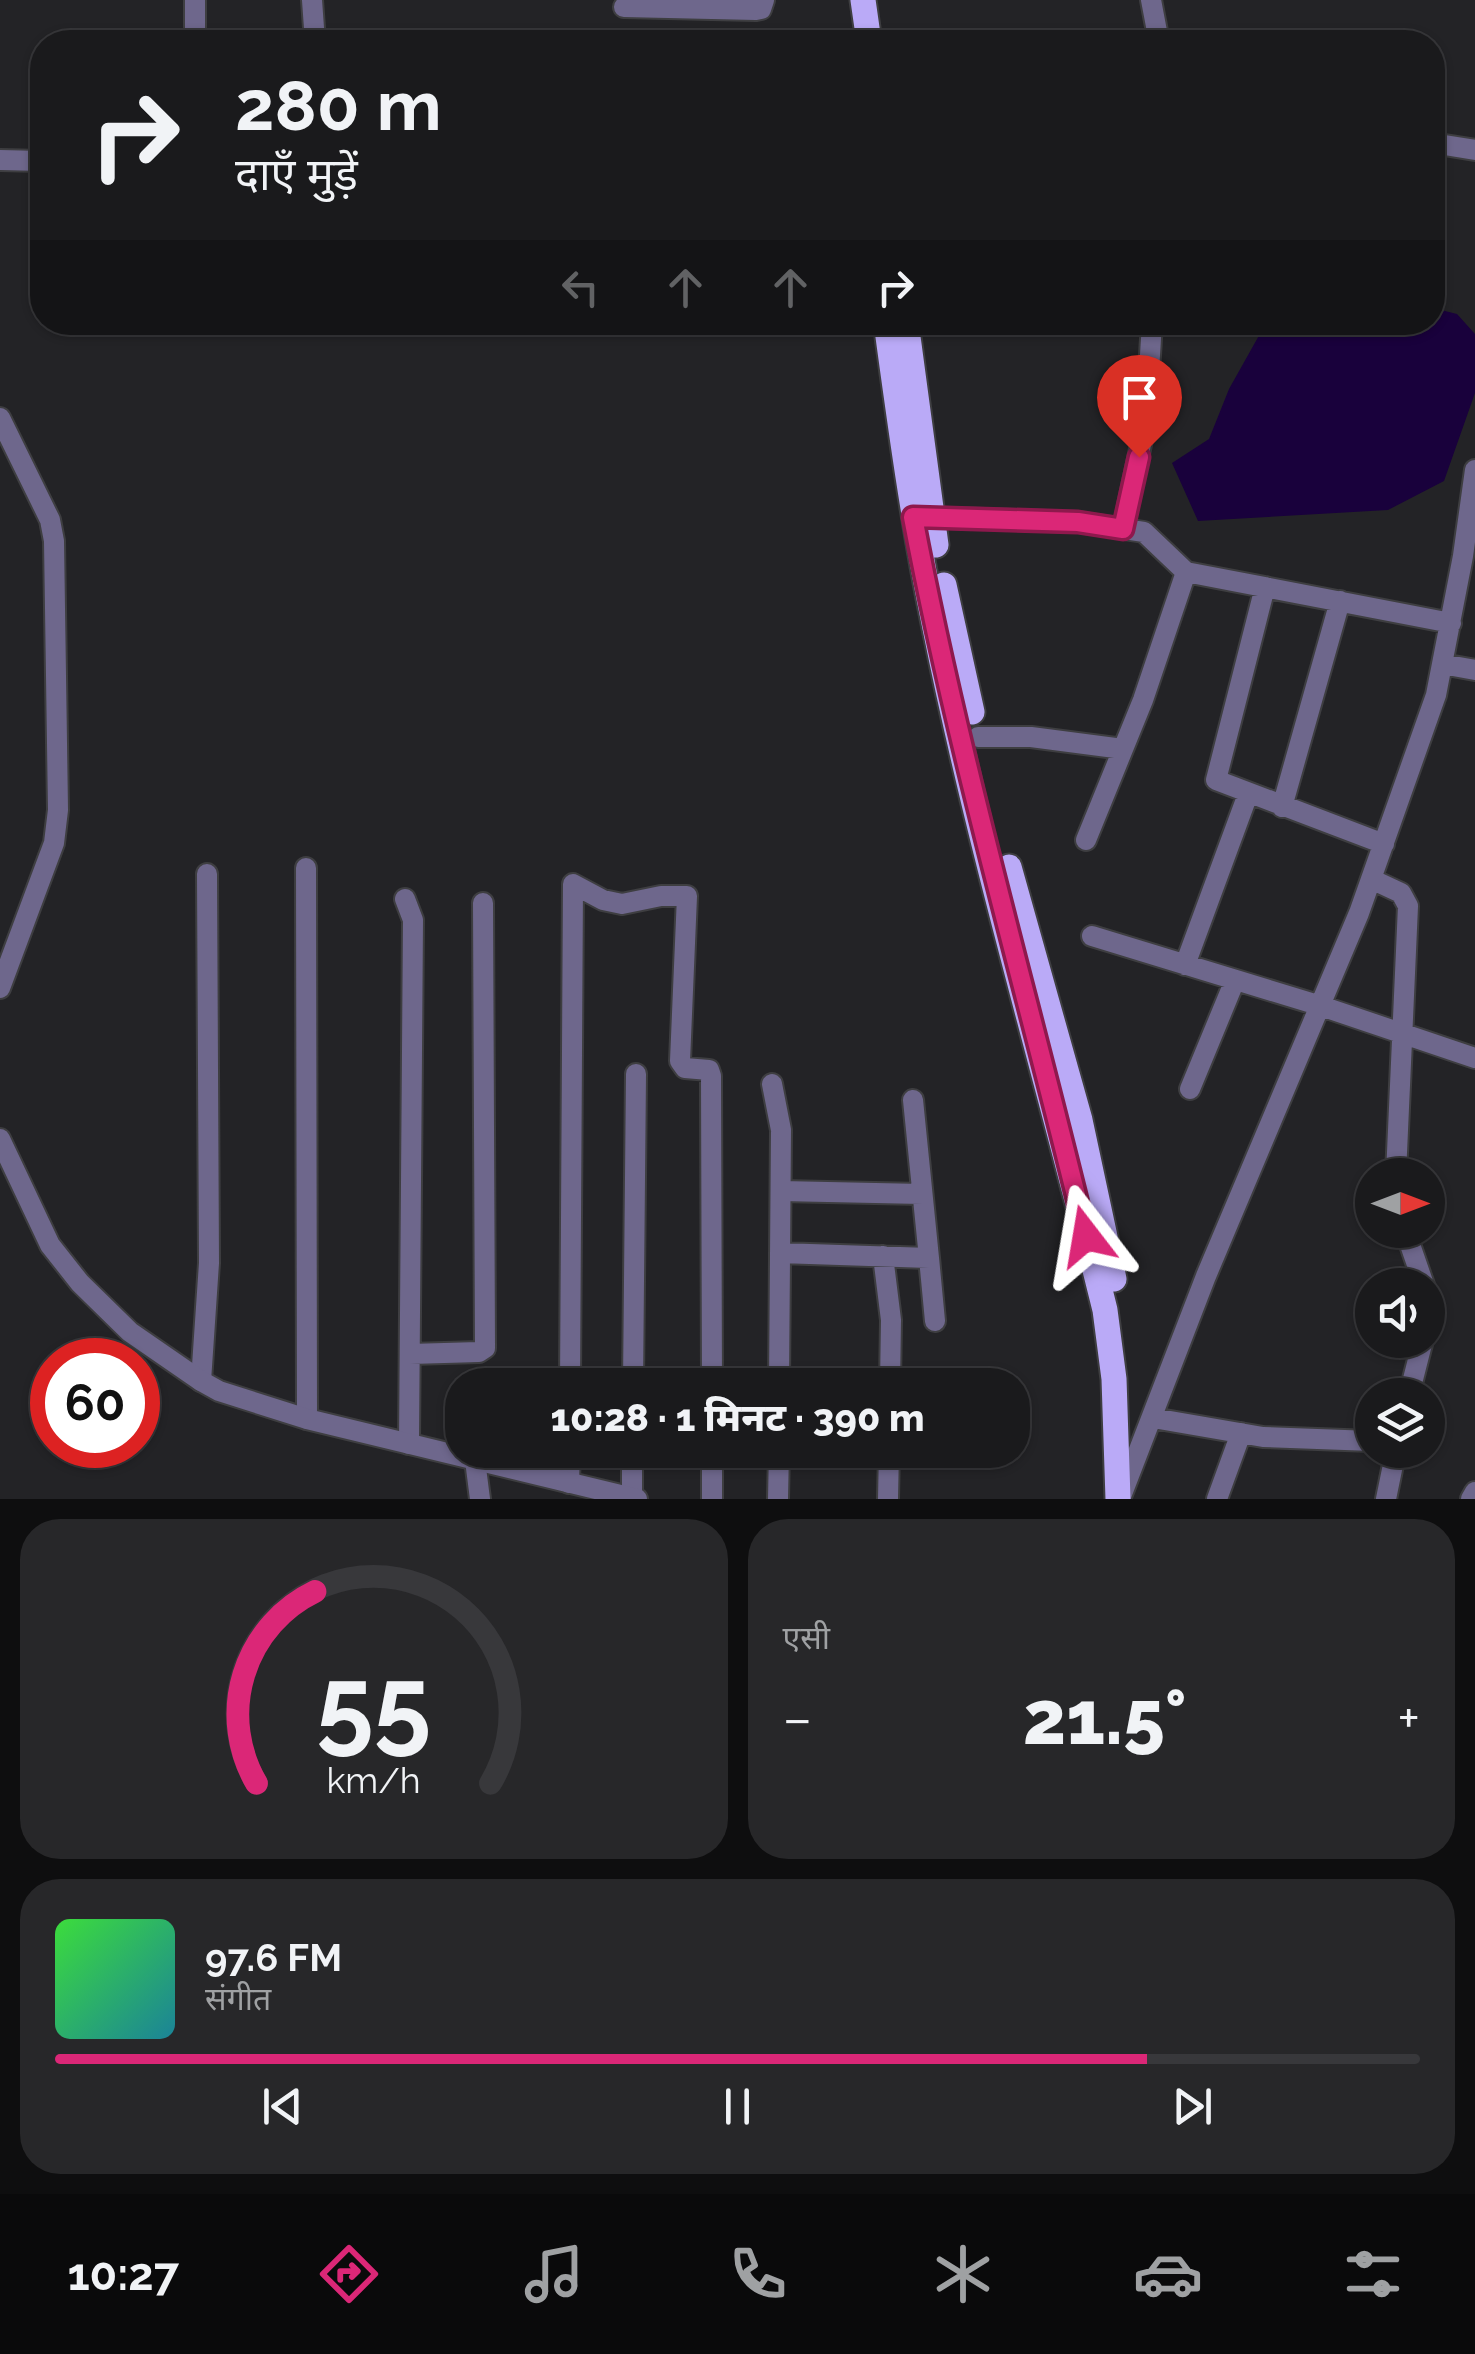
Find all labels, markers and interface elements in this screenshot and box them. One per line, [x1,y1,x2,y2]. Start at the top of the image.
text: 280 m [235,64,442,146]
icon: right [70,70,200,200]
text: दाएँ मुड़ें [235,148,358,201]
icon: left [553,260,608,315]
icon: ahead [658,260,713,315]
icon: ahead [763,260,818,315]
icon: right [868,260,923,315]
pin [1097,355,1182,458]
icon: arrive [1112,370,1167,425]
north arrow [1355,1158,1445,1248]
map controls [1355,1158,1445,1468]
position arrow [1034,1184,1138,1288]
button: sound [1355,1268,1445,1358]
speed limit sign: 60 [30,1338,160,1468]
button: layers [1355,1378,1445,1468]
text: 10:28 · 1 मिनट · 390 m [550,1395,925,1440]
text: एसी [783,1619,830,1656]
text: 55 [316,1643,431,1765]
text: 21.5° [1023,1673,1187,1762]
text: − [783,1686,812,1751]
text: + [1397,1686,1420,1751]
text: km/h [327,1759,421,1801]
text: 97.6 FM [205,1935,342,1980]
text: संगीत [205,1980,271,2017]
icon: previous [255,2079,310,2134]
icon: pause [710,2079,765,2134]
icon: next [1165,2079,1220,2134]
icon: directions [314,2239,384,2309]
icon: music [519,2239,589,2309]
icon: phone [723,2239,793,2309]
icon: climate [928,2239,998,2309]
icon: car [1133,2239,1203,2309]
icon: filters [1338,2239,1408,2309]
text: 10:27 [67,2248,179,2301]

